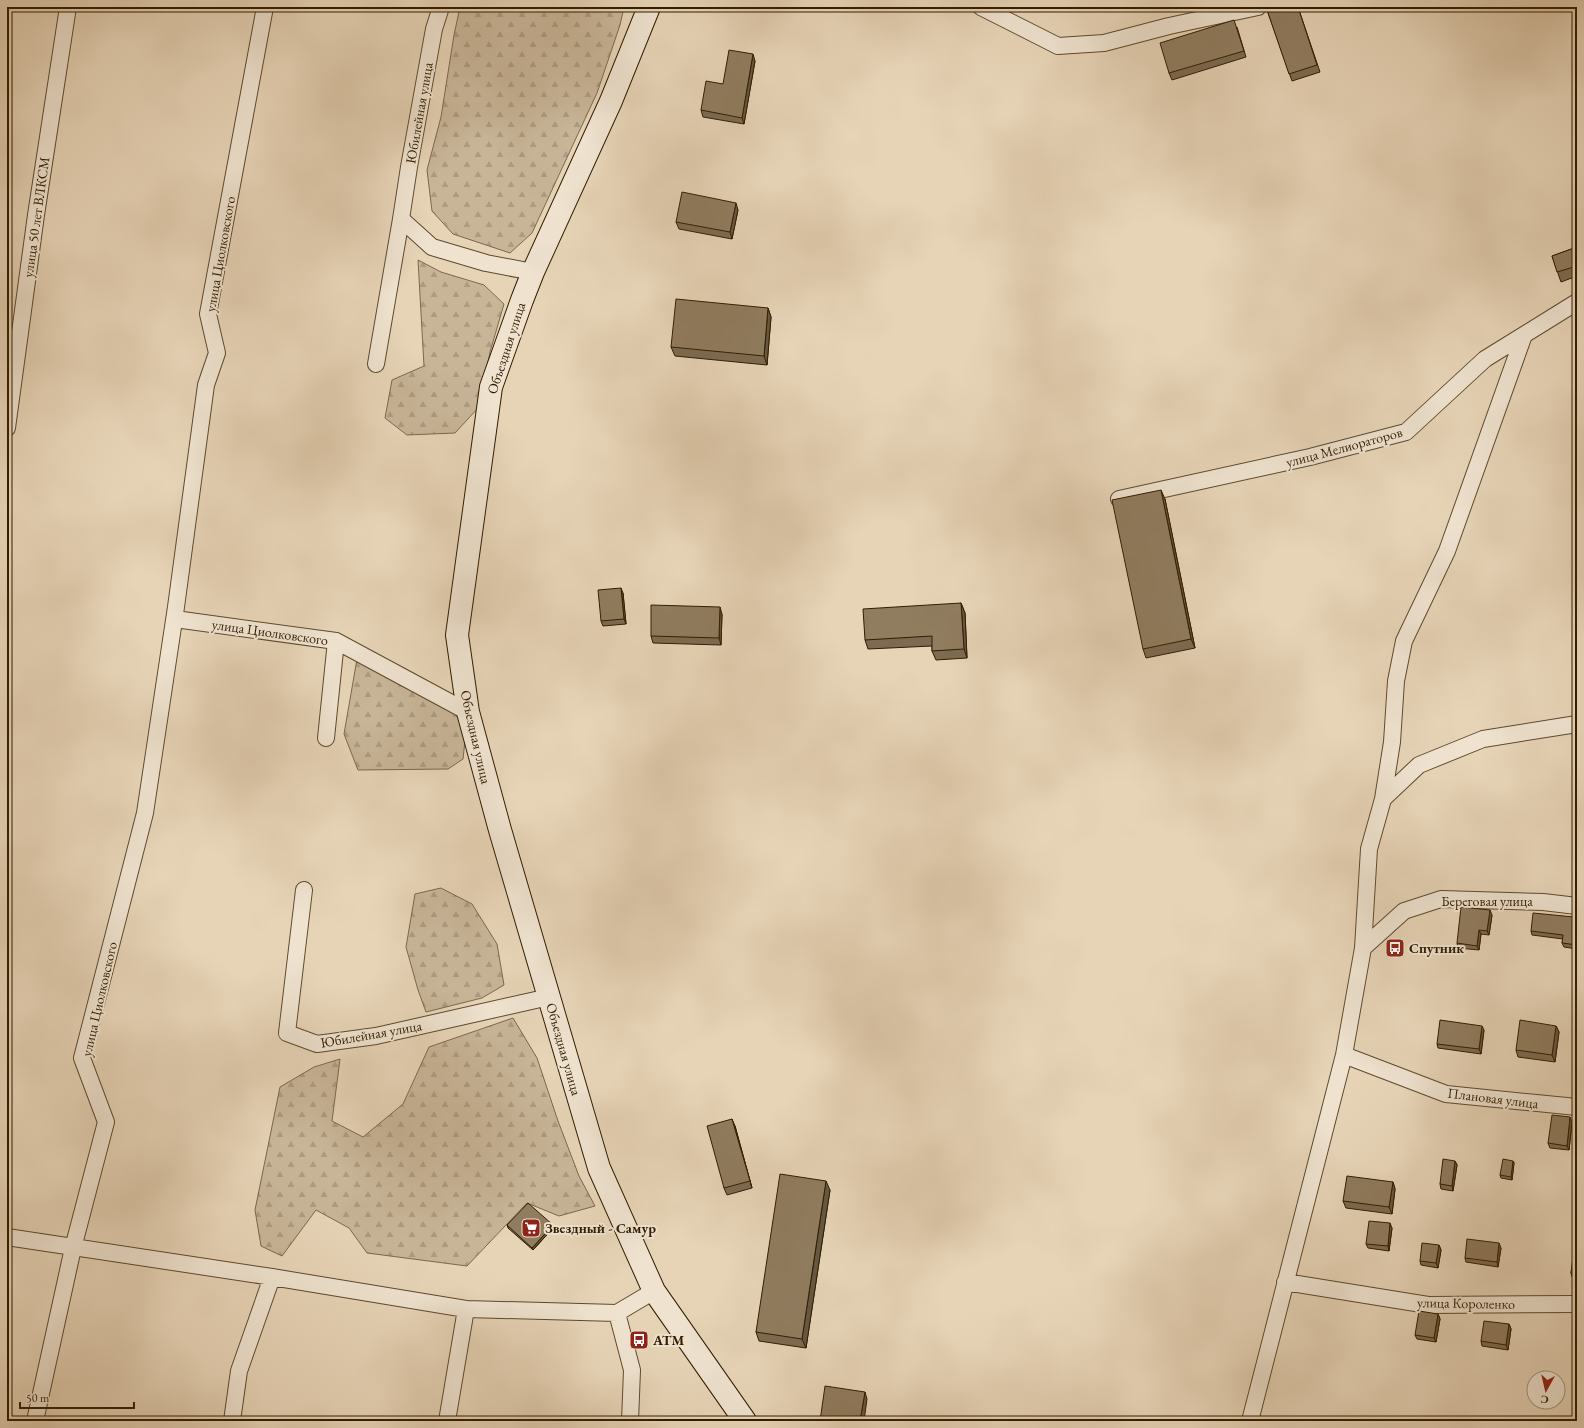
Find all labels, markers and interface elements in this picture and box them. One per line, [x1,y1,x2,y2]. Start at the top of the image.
street label: Юбилейная улица [401,61,437,165]
street label: улица 50 лет ВЛКСМ [19,155,53,278]
street label: улица Циолковского [201,195,239,313]
street label: Объездная улица [483,299,529,396]
street label: улица Мелиораторов [1284,423,1404,471]
street label: улица Циолковского [211,615,329,649]
street label: Объездная улица [456,688,496,786]
street label: Береговая улица [1441,892,1533,910]
bus stop icon: Спутник [1384,937,1406,959]
place label: Спутник [1409,939,1464,957]
street label: улица Циолковского [77,940,121,1058]
street label: Объездная улица [542,1001,586,1098]
street label: Юбилейная улица [319,1016,423,1052]
street label: Плановая улица [1447,1083,1540,1113]
supermarket icon: Звездный - Самур [520,1217,542,1239]
place label: Звездный - Самур [545,1219,656,1237]
street label: улица Короленко [1417,1293,1515,1313]
bus stop icon: АТМ [628,1329,650,1351]
place label: АТМ [652,1331,684,1349]
north arrow [1526,1370,1566,1410]
scale bar [20,1384,134,1410]
text: 50 m [26,1390,50,1406]
text: С [1540,1392,1549,1407]

